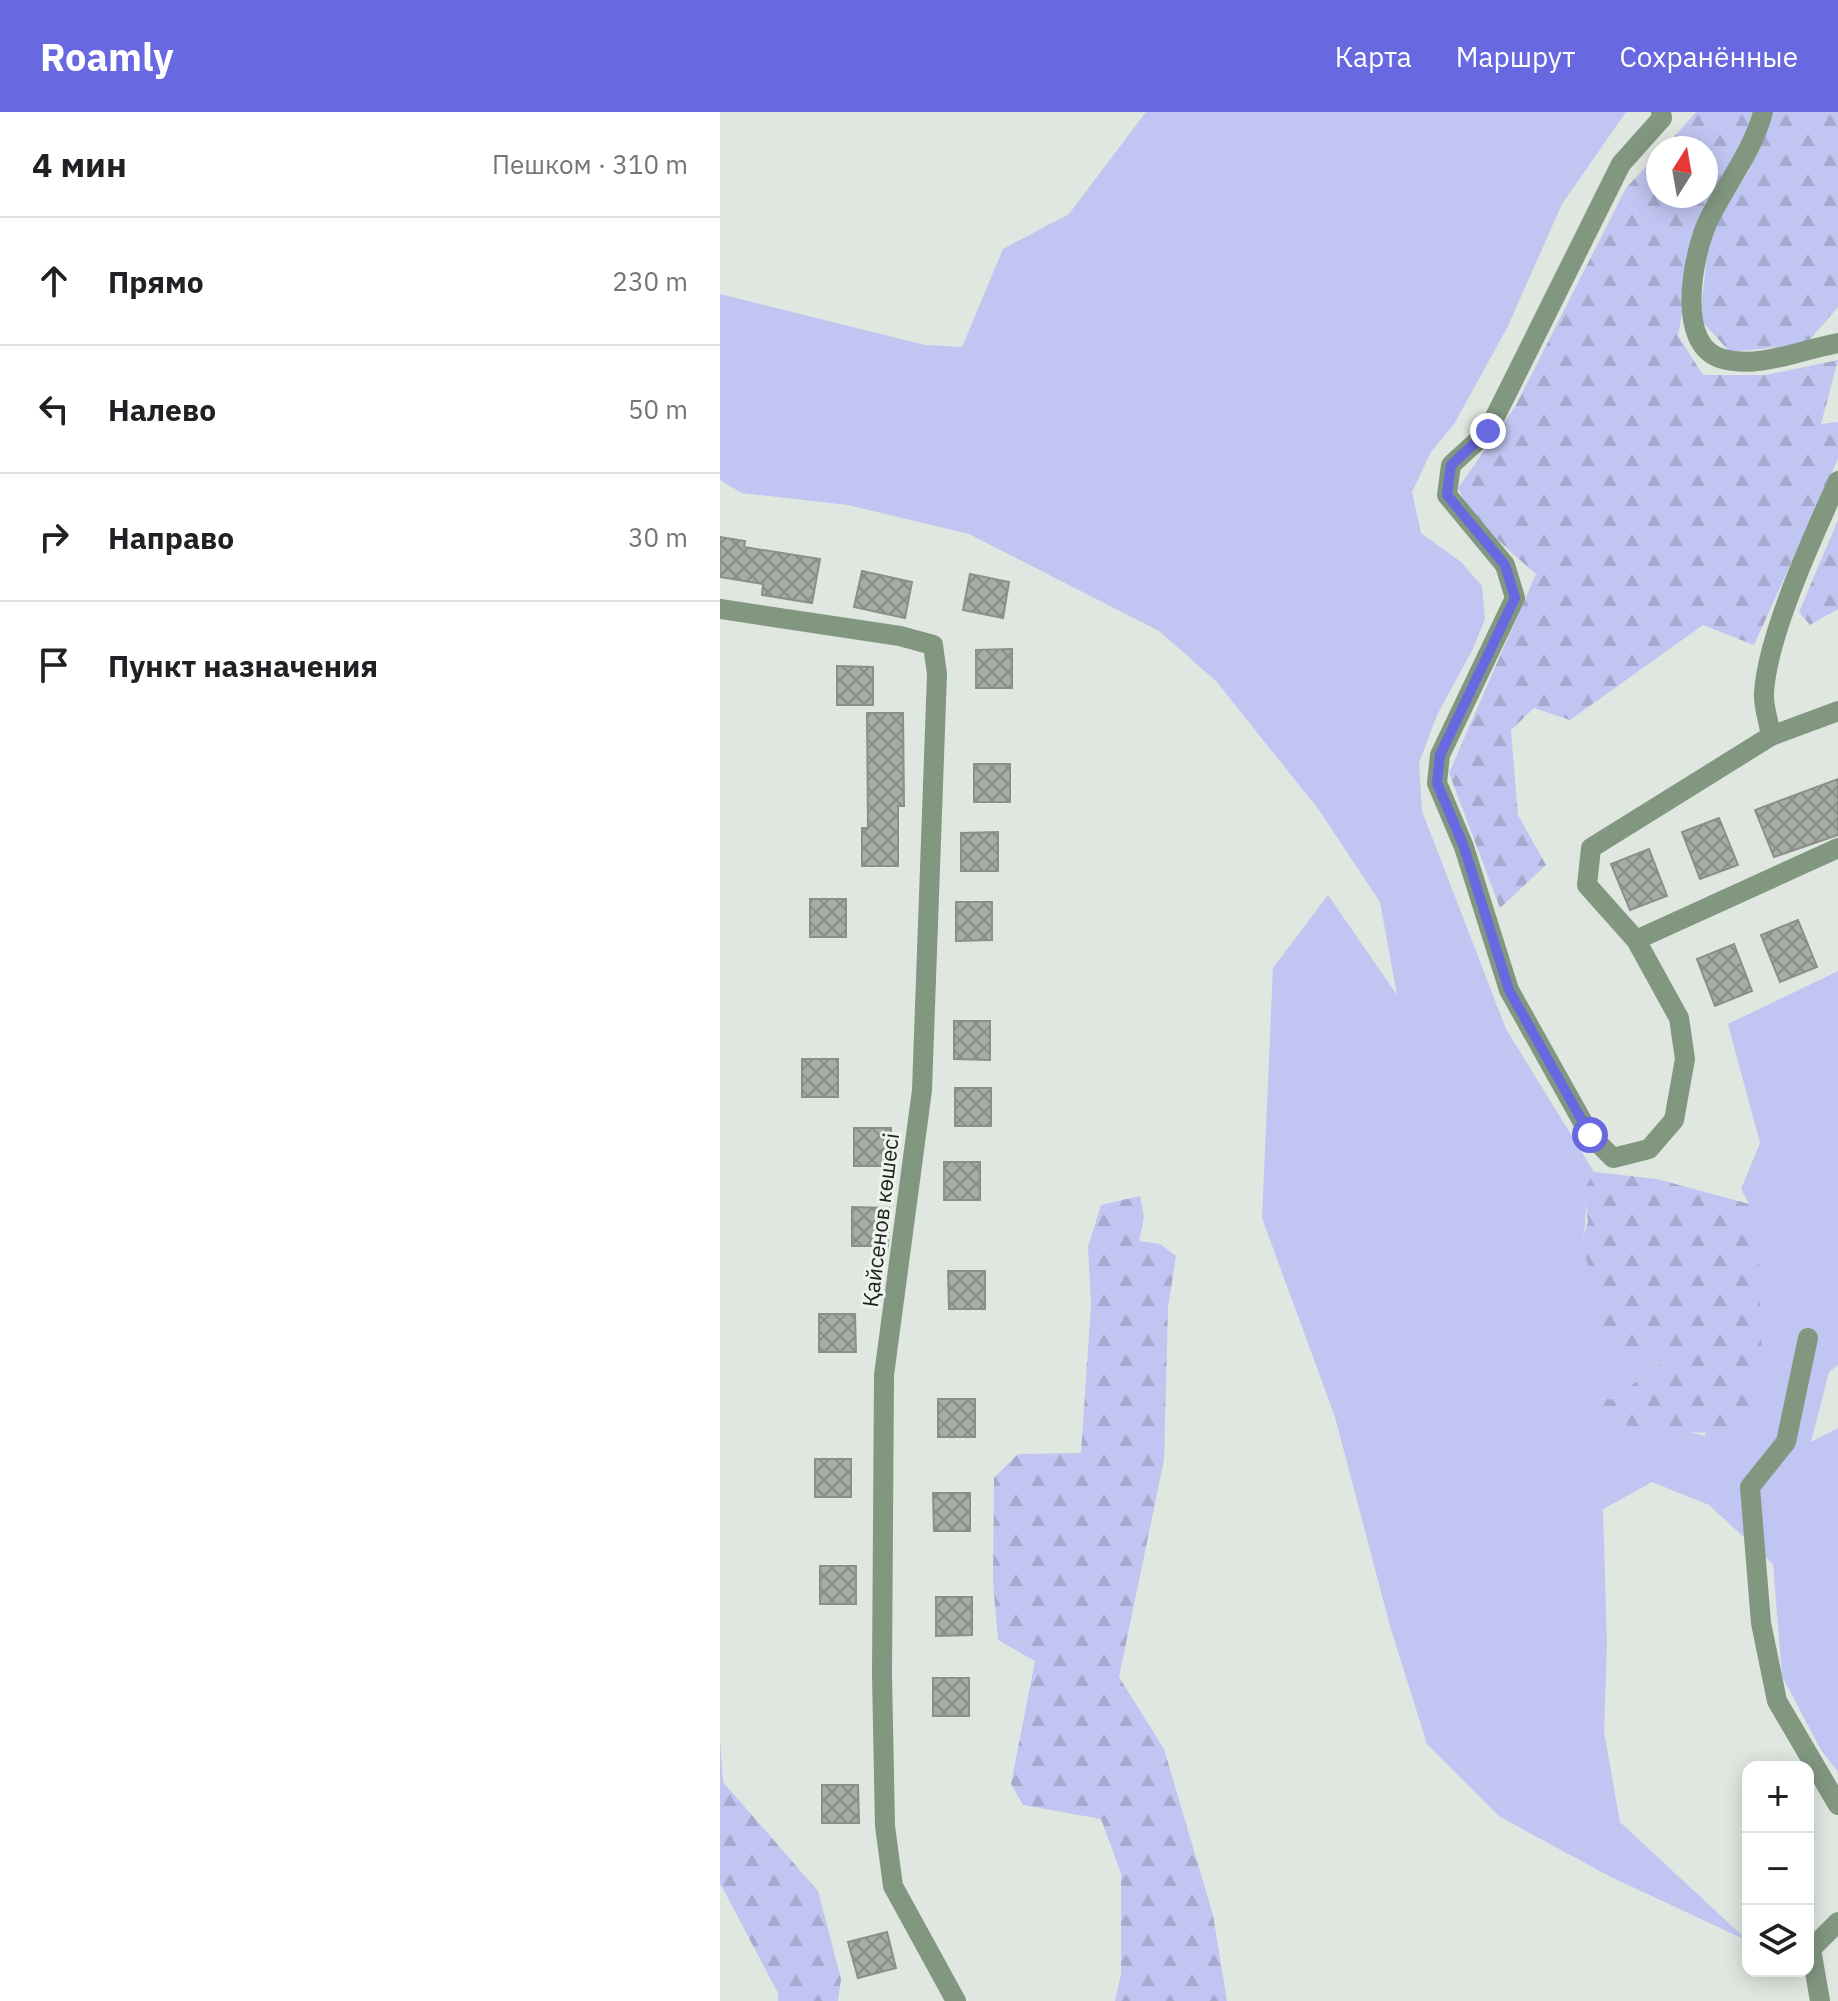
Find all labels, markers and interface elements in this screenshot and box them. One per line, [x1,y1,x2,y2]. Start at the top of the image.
text: Roamly [40,32,174,81]
text: Карта [1335,38,1412,75]
text: Маршрут [1456,38,1575,75]
text: Сохранённые [1619,38,1798,75]
north arrow [1646,136,1718,208]
text: 4 мин [32,142,127,186]
text: Пешком · 310 m [492,147,688,181]
icon: ahead [32,259,76,303]
text: Прямо [108,262,204,301]
text: 230 m [612,264,688,298]
icon: left [32,387,76,431]
text: Налево [108,390,216,429]
text: 50 m [628,392,688,426]
route end [1470,413,1506,449]
icon: right [32,515,76,559]
text: Направо [108,518,234,557]
text: 30 m [628,520,688,554]
icon: arrive [32,643,76,687]
text: Пункт назначения [108,646,378,685]
route start [1572,1117,1608,1153]
street label: Қайсенов көшесі [855,1131,905,1309]
map controls [1742,1761,1814,1977]
button: + [1742,1761,1814,1833]
button: − [1742,1833,1814,1905]
button: layers [1742,1905,1814,1977]

